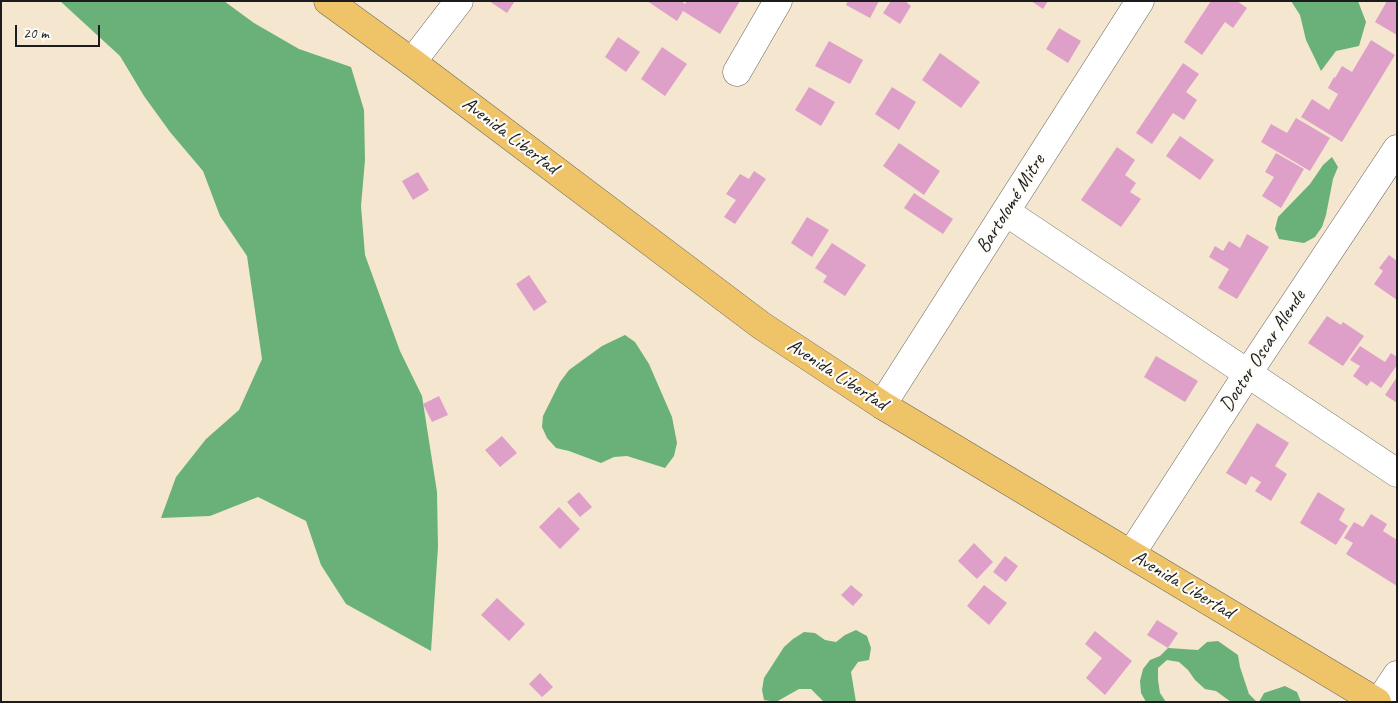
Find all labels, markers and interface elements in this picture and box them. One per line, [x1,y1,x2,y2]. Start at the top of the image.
scale bar [18,15,102,47]
text: 20 m [23,24,49,43]
street label: Avenida Libertad [457,92,563,180]
street label: Bartolomé Mitre [971,150,1051,258]
street label: Doctor Oscar Alende [1215,286,1311,416]
street label: Avenida Libertad [783,334,891,416]
street label: Avenida Libertad [1128,545,1238,625]

